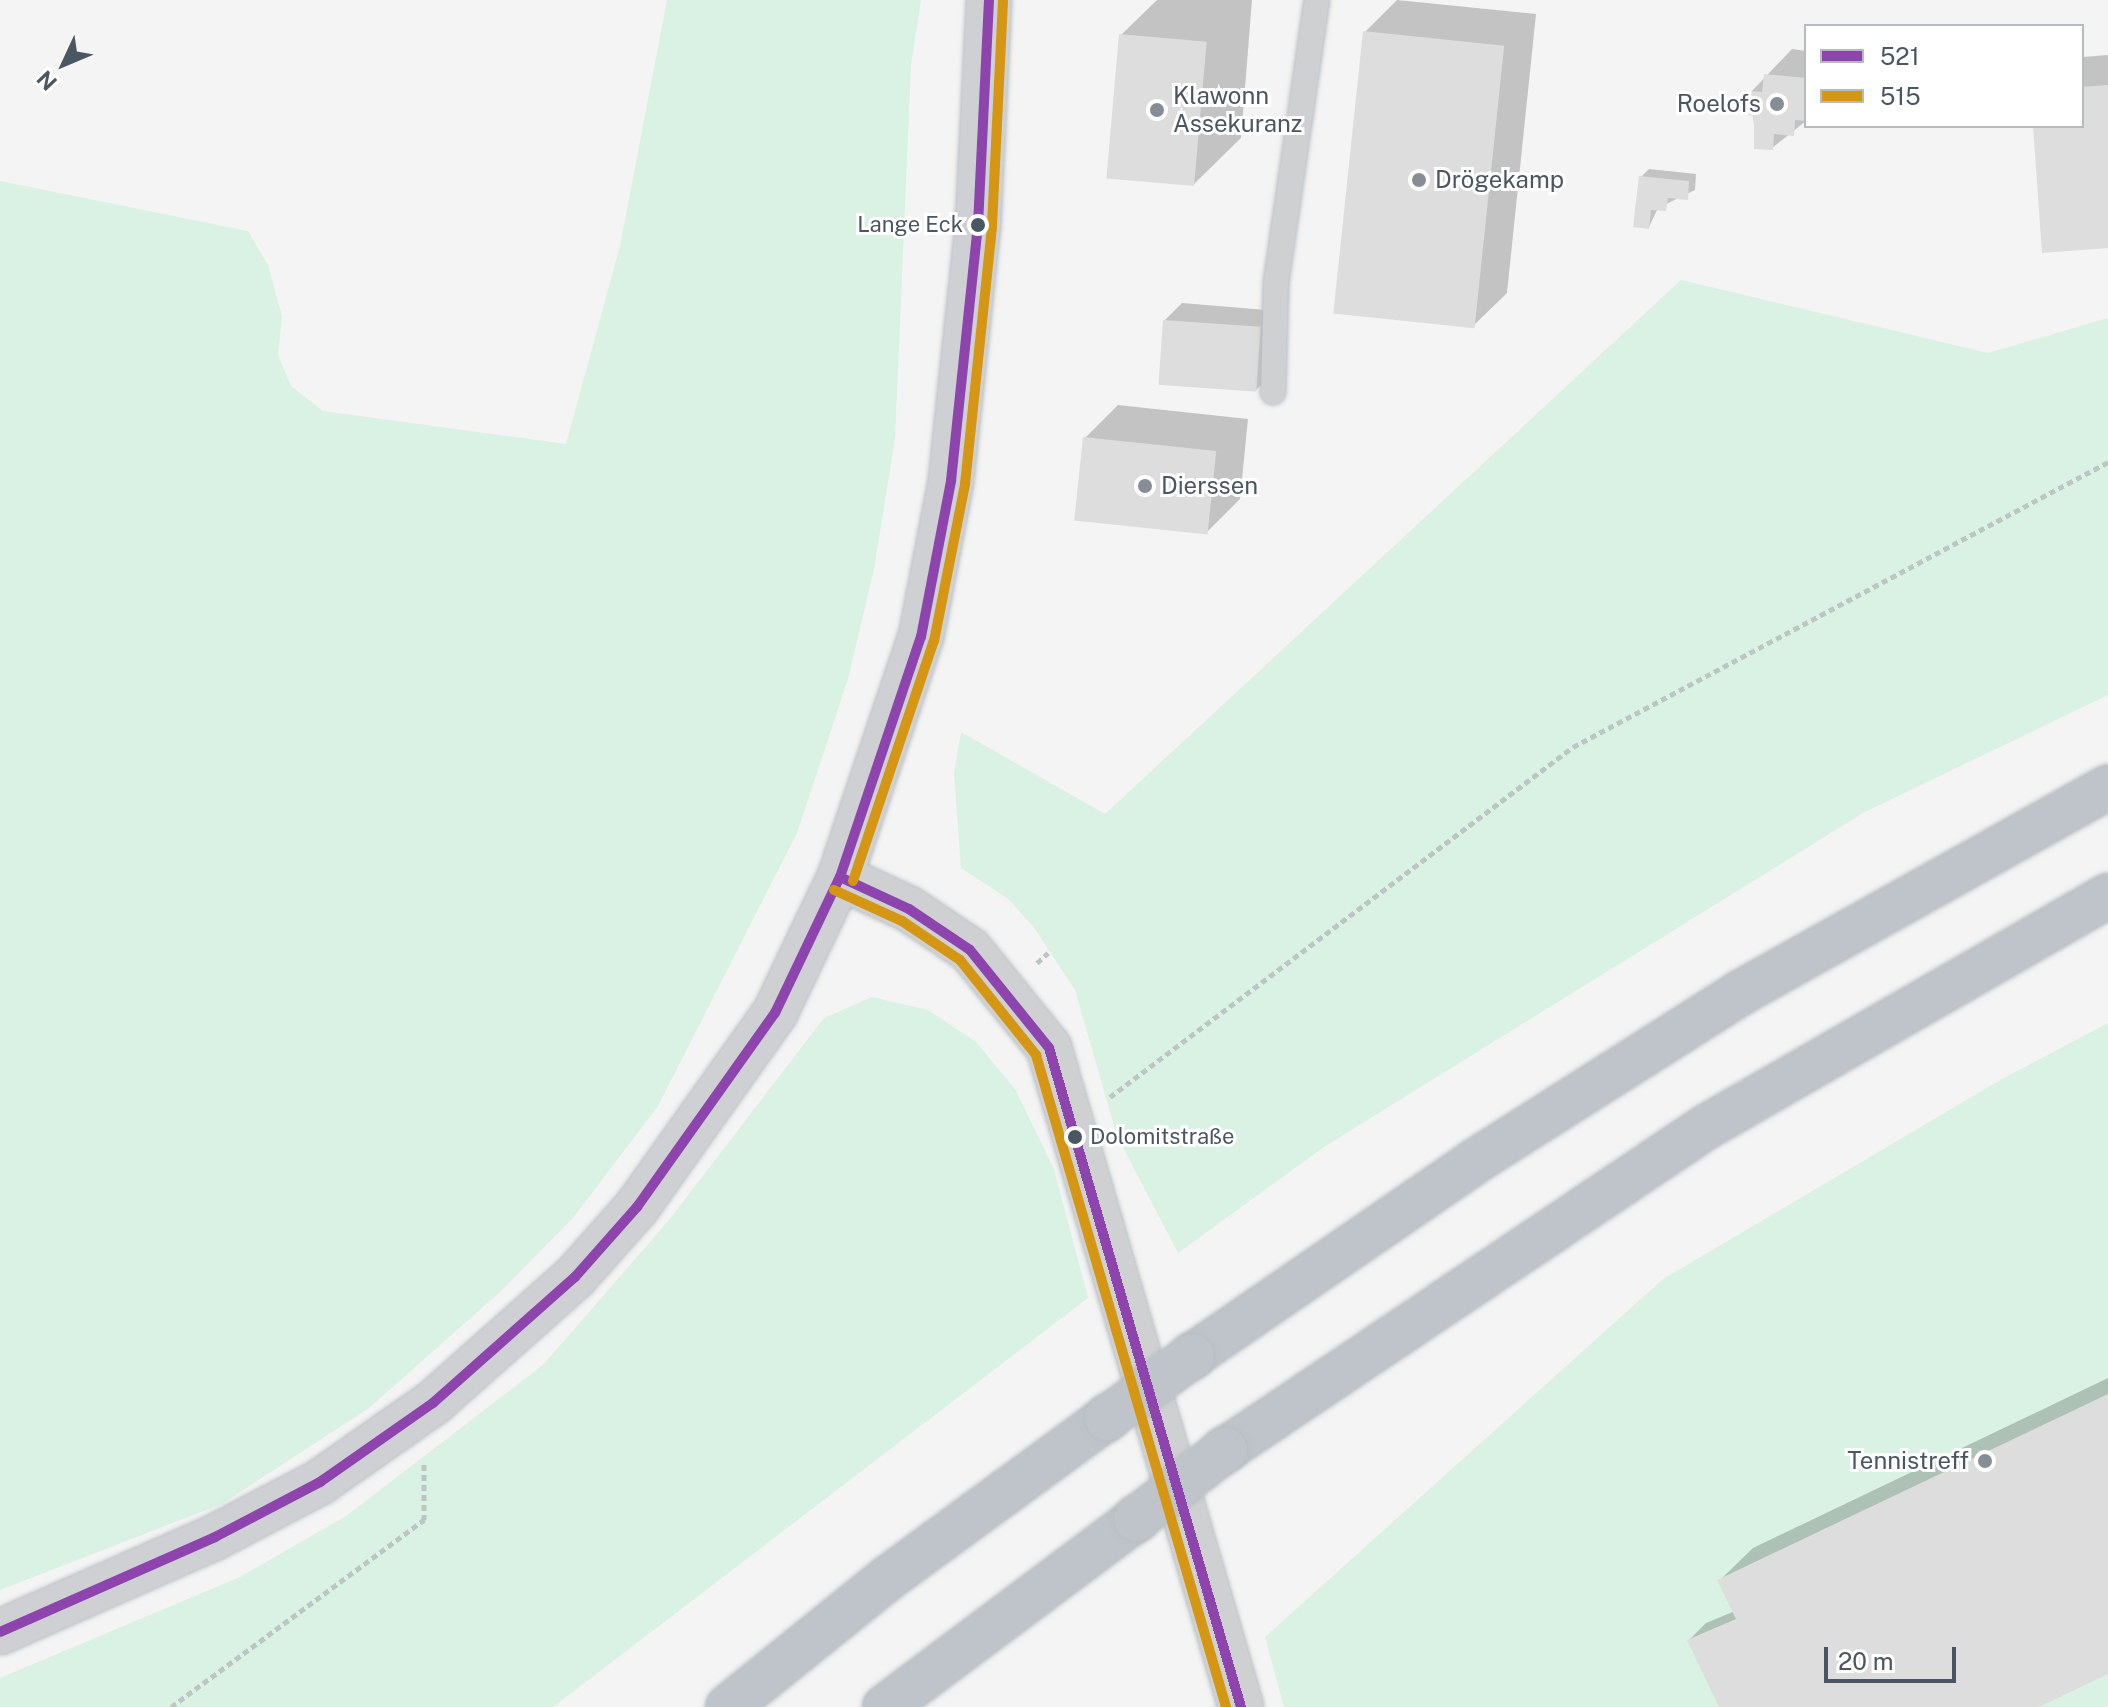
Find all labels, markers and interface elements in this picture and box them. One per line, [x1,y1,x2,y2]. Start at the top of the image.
north arrow [24,24,104,104]
legend [1804,24,2084,128]
text: 521 [1880,42,1919,70]
text: N [31,65,62,96]
place label: Klawonn Assekuranz [1173,82,1302,138]
text: 515 [1880,82,1921,110]
place label: Roelofs [1677,90,1761,118]
marker: Roelofs [1768,95,1786,113]
marker: Klawonn Assekuranz [1148,101,1166,119]
place label: Drögekamp [1435,166,1564,194]
marker: Drögekamp [1410,171,1428,189]
place label: Lange Eck [857,212,963,238]
marker: Lange Eck [970,217,986,233]
place label: Dierssen [1161,472,1258,500]
marker: Dierssen [1136,477,1154,495]
place label: Dolomitstraße [1090,1124,1234,1150]
marker: Dolomitstraße [1067,1129,1083,1145]
place label: Tennistreff [1847,1447,1969,1475]
marker: Tennistreff [1976,1452,1994,1470]
scale bar [1828,1631,1960,1681]
text: 20 m [1838,1647,1894,1675]

